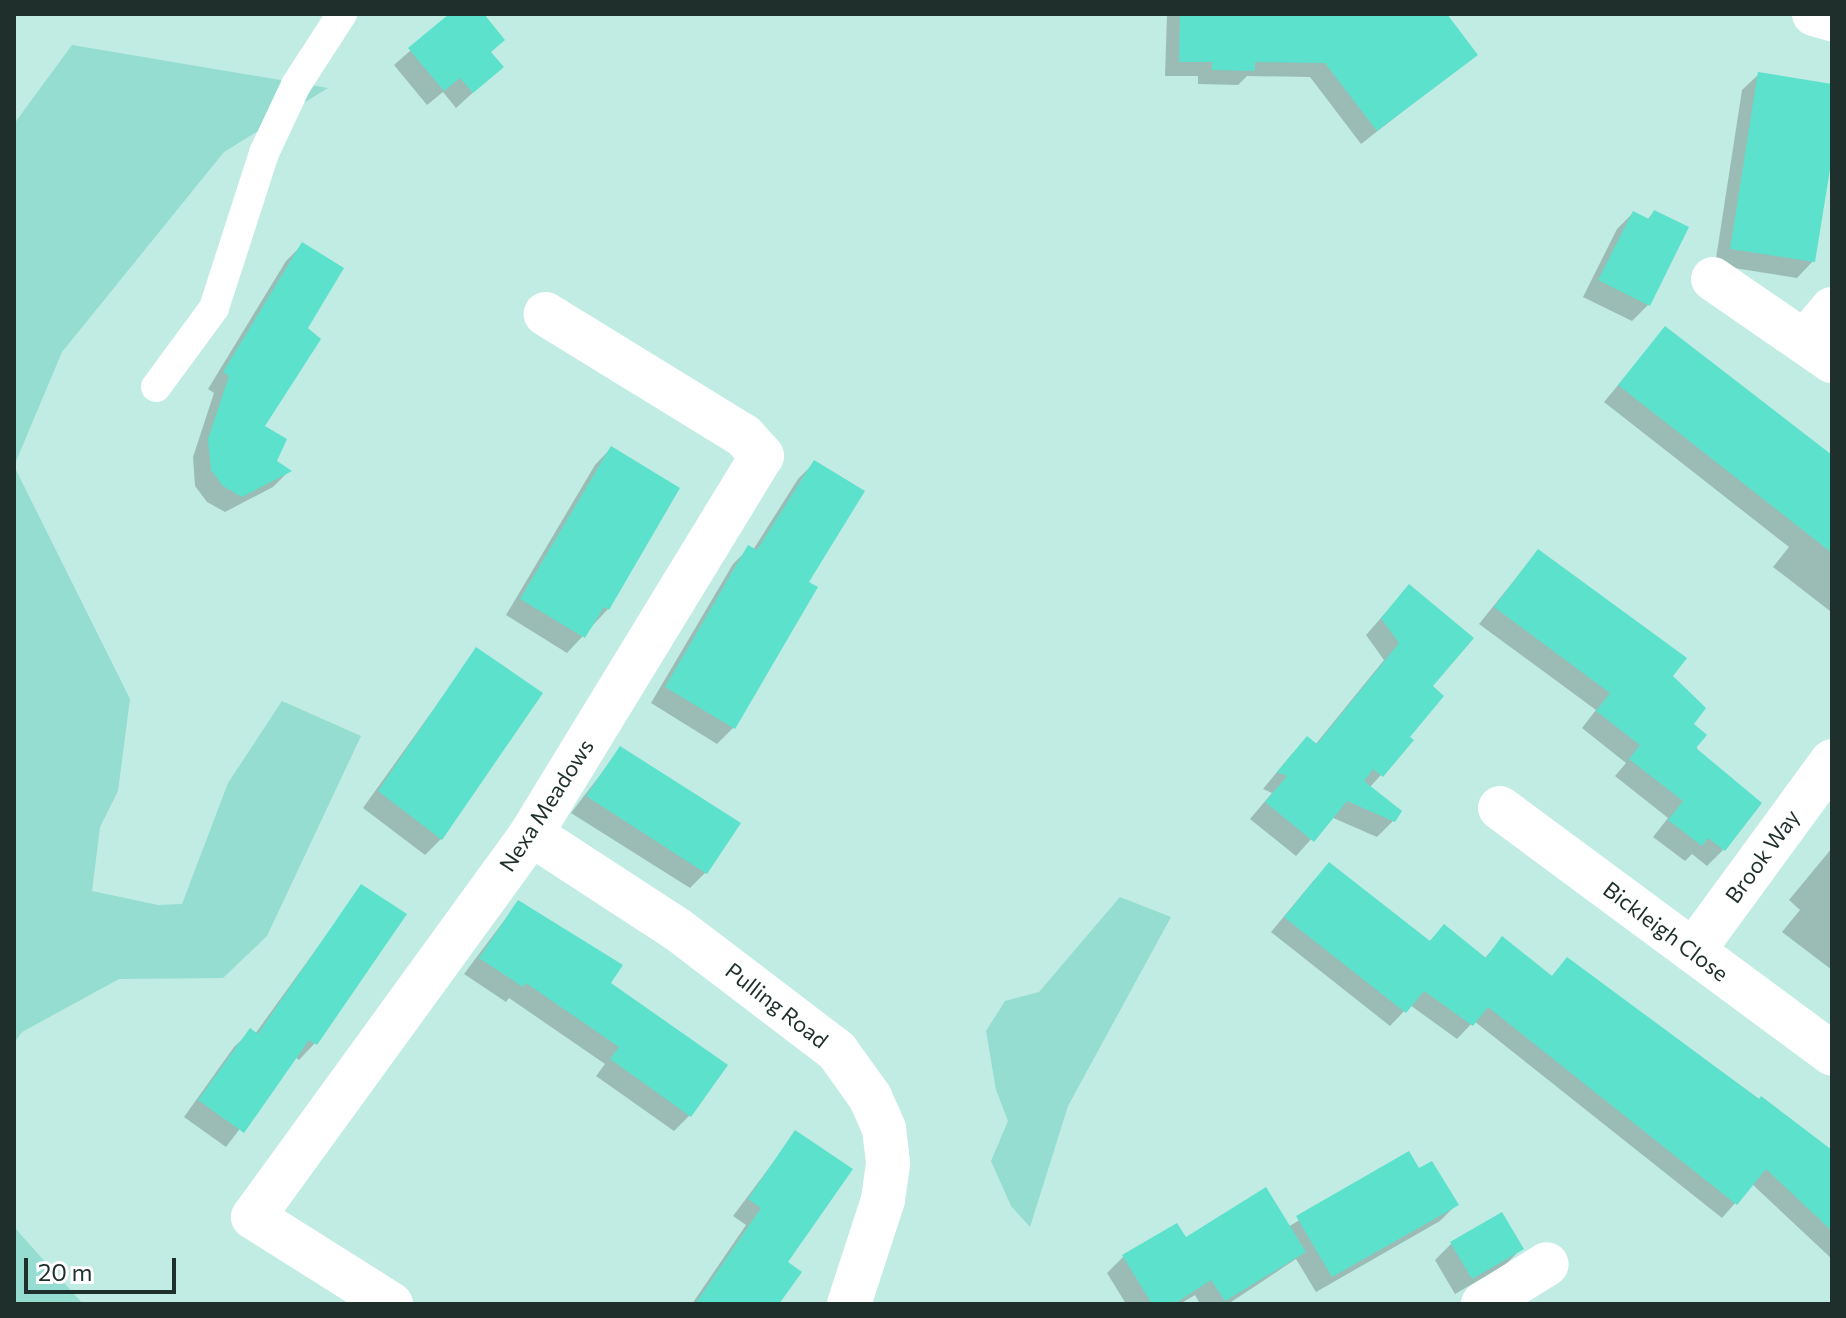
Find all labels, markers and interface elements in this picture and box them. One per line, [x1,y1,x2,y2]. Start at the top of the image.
street label: Nexa Meadows [493,734,599,876]
street label: Brook Way [1719,804,1805,908]
street label: Bickleigh Close [1598,875,1734,987]
street label: Pulling Road [720,957,834,1053]
scale bar [28,1242,180,1292]
text: 20 m [38,1257,92,1286]

